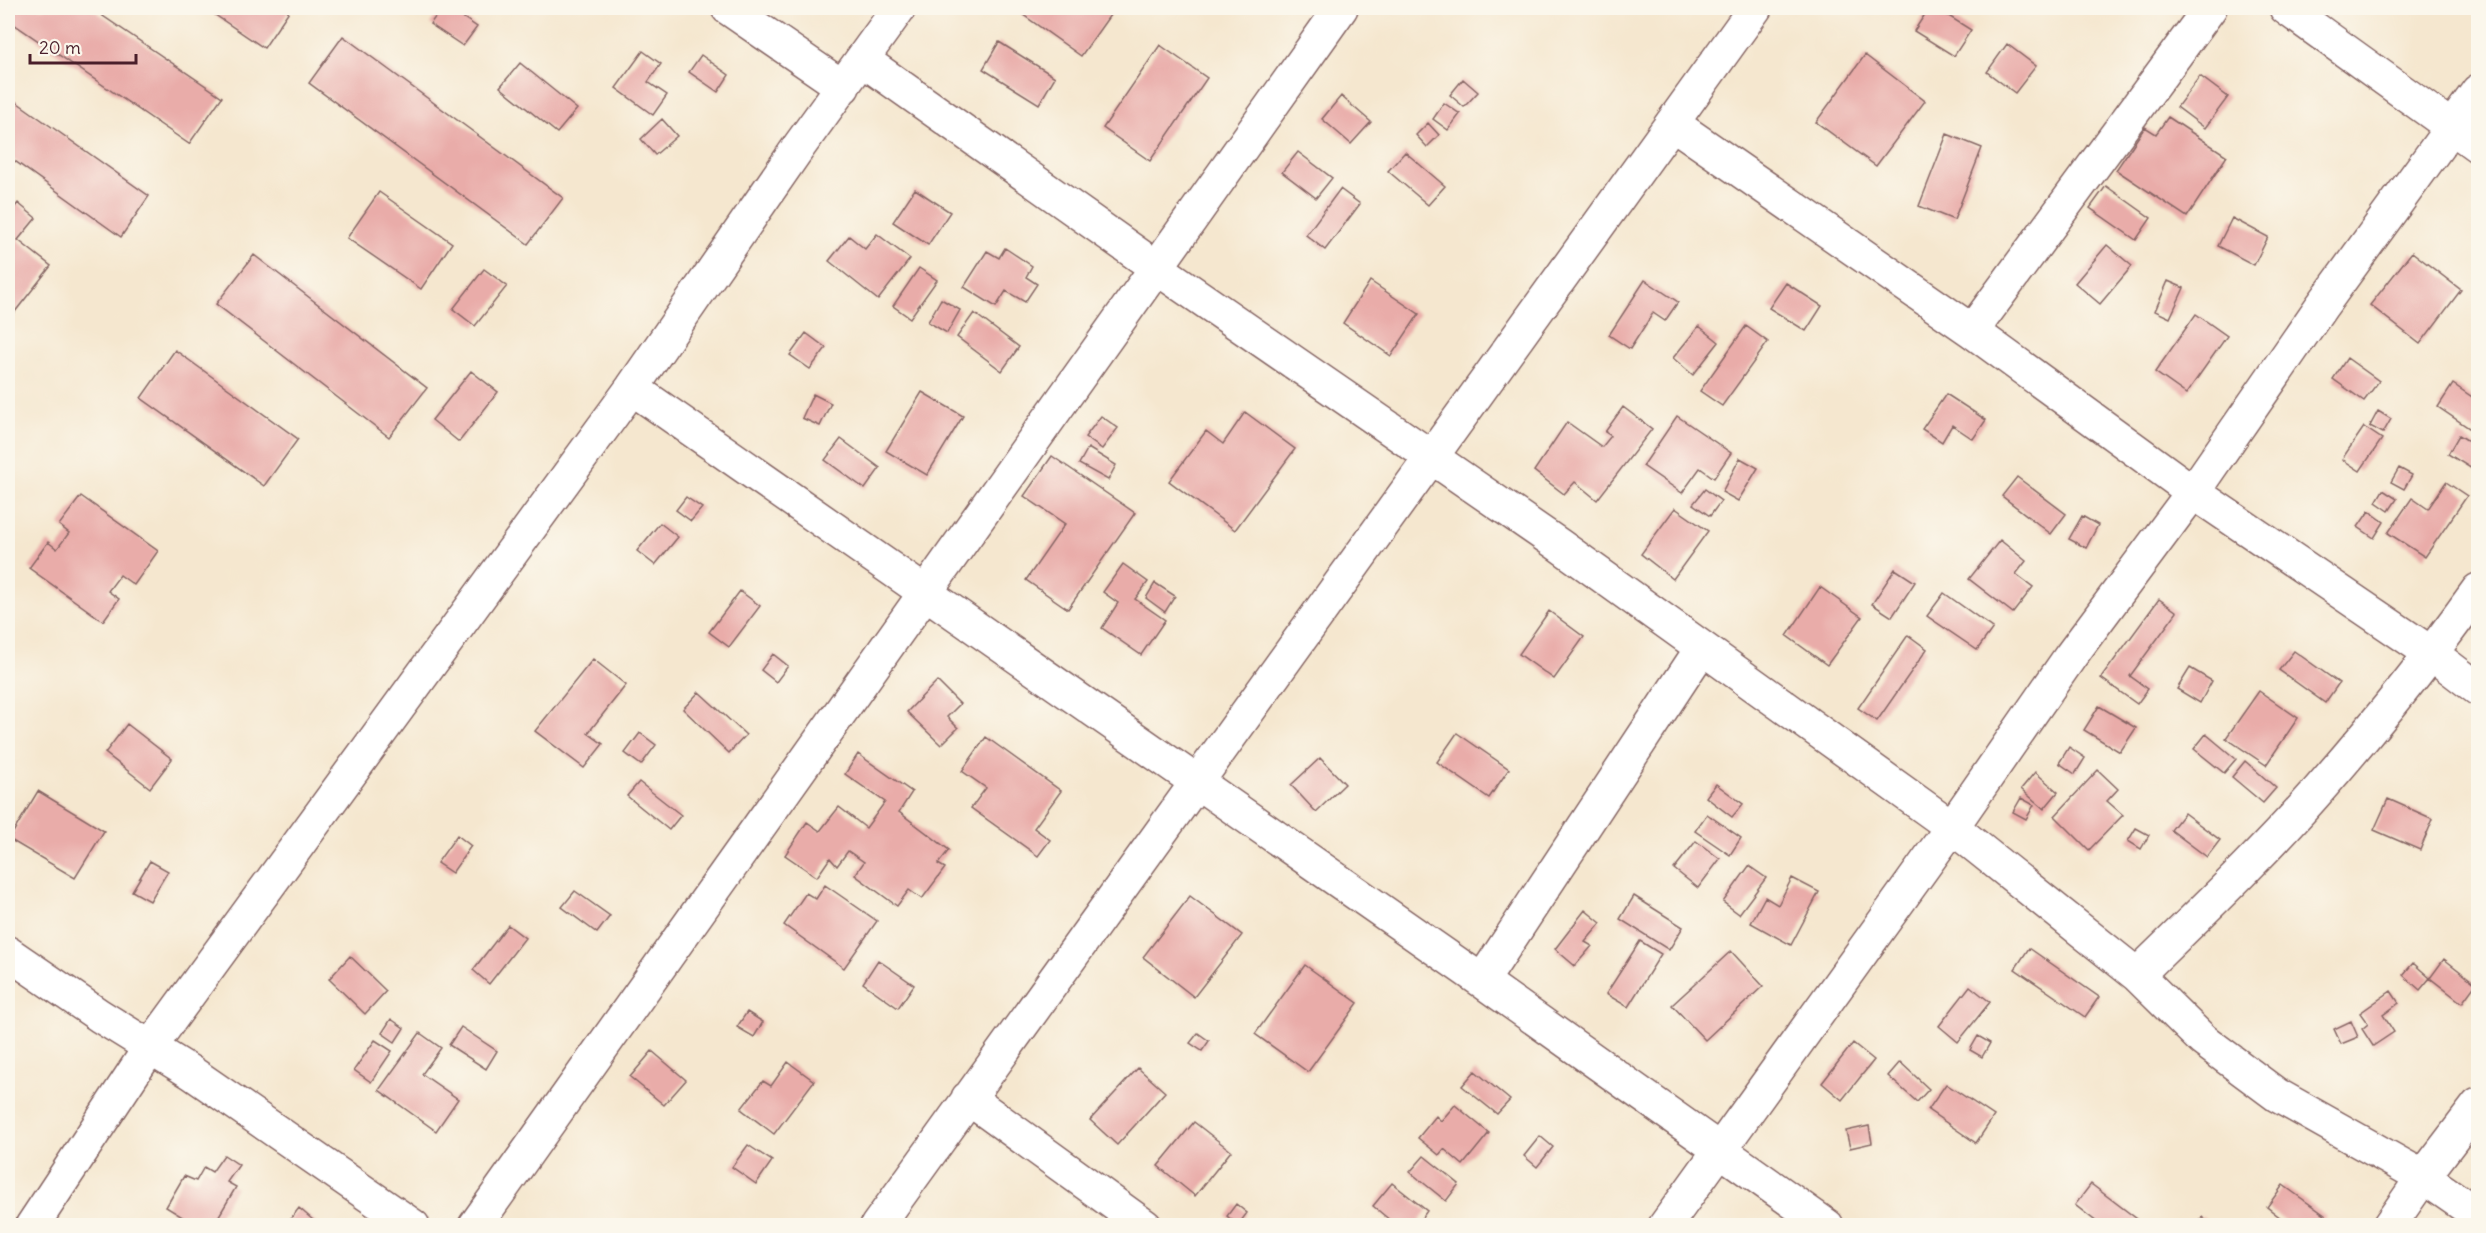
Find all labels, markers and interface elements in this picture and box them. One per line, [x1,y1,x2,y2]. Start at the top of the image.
scale bar [30,27,136,65]
text: 20 m [39,36,81,59]

